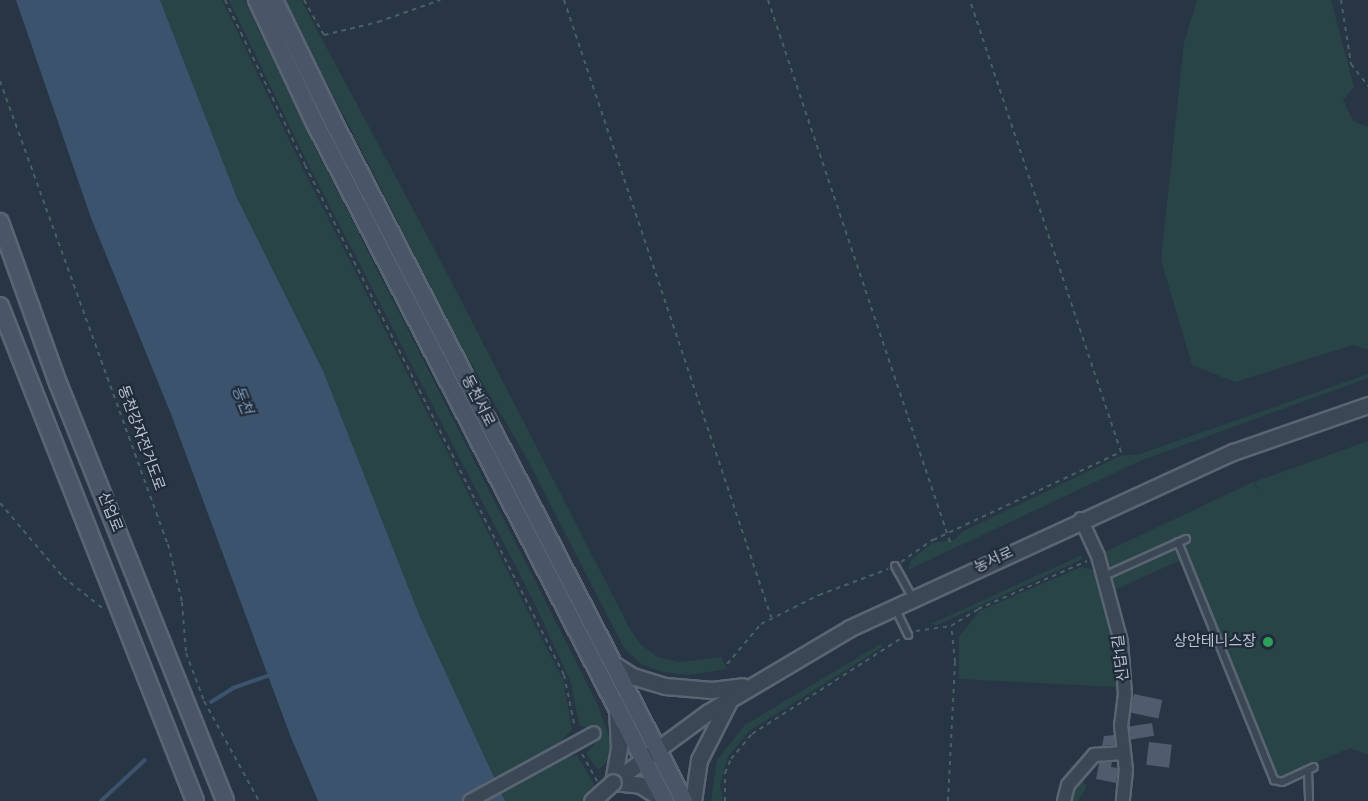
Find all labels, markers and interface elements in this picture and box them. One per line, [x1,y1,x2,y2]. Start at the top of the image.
street label: 동천서로 [457,372,499,430]
street label: 동천강자전거도로 [114,383,168,493]
water label: 동천 [228,383,256,417]
street label: 산업로 [94,489,126,535]
street label: 농서로 [971,543,1017,577]
street label: 신답1길 [1109,633,1133,683]
place label: 상안테니스장 [1173,633,1256,651]
marker: 상안테니스장 [1261,635,1275,649]

